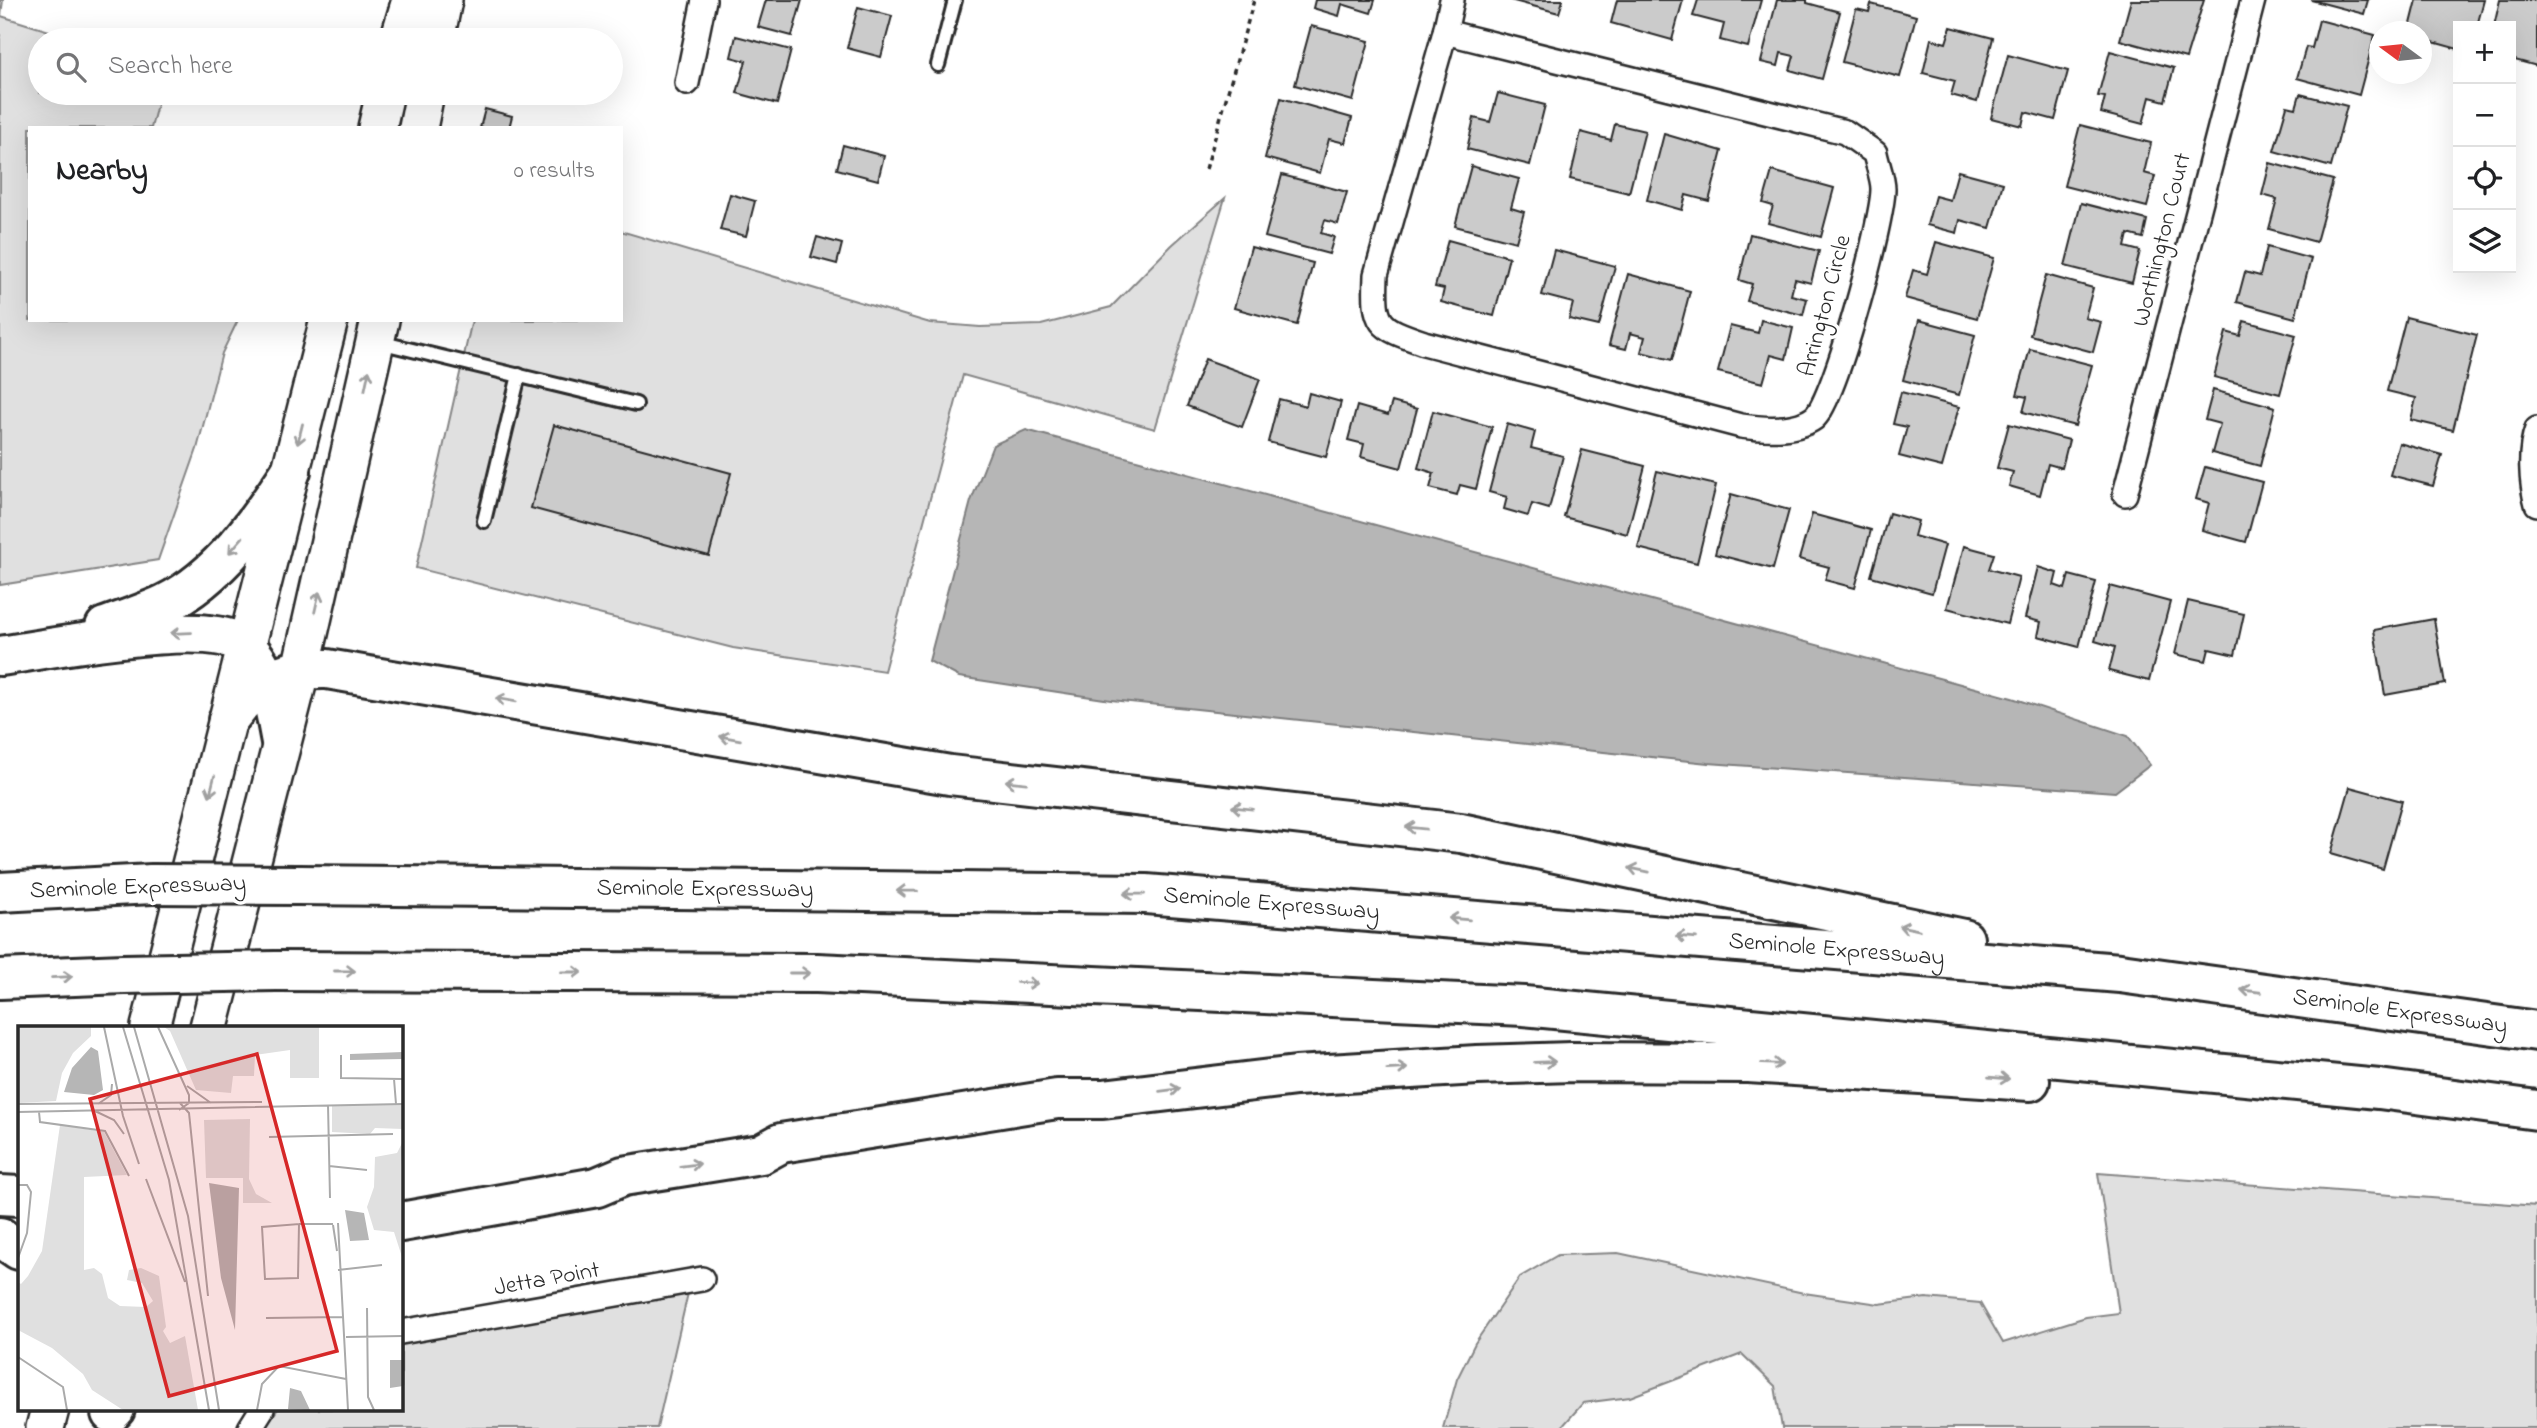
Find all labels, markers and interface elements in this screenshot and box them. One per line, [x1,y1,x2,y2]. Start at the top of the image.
north arrow [2369,21,2432,84]
map controls [2453,21,2516,273]
button: + [2453,21,2516,84]
search box [28,28,623,105]
icon: search [52,48,90,86]
text: Search here [108,48,233,86]
button: − [2453,84,2516,147]
button: locate [2453,147,2516,210]
street label: Worthington Court [2124,149,2202,331]
text: Nearby [56,150,148,194]
text: 0 results [514,155,595,188]
button: layers [2453,210,2516,273]
street label: Arrington Circle [1790,231,1862,381]
one-way arrow [360,369,374,392]
one-way arrow [293,422,306,445]
one-way arrow [228,536,244,554]
one-way arrow [310,591,324,614]
one-way arrow [170,627,193,640]
one-way arrow [495,693,518,706]
one-way arrow [720,731,742,744]
one-way arrow [205,774,218,797]
one-way arrow [1005,776,1028,789]
one-way arrow [1231,801,1254,814]
one-way arrow [1405,821,1428,834]
one-way arrow [1628,863,1651,877]
street label: Seminole Expressway [29,867,247,910]
street label: Seminole Expressway [596,871,813,909]
street label: Seminole Expressway [1162,878,1381,931]
one-way arrow [896,884,919,898]
one-way arrow [1123,887,1146,900]
one-way arrow [1448,912,1471,925]
one-way arrow [1899,920,1921,933]
street label: Seminole Expressway [1727,924,1946,977]
one-way arrow [1675,930,1698,943]
one-way arrow [333,964,356,978]
one-way arrow [560,965,583,979]
one-way arrow [788,966,811,980]
one-way arrow [50,970,73,983]
one-way arrow [1015,976,1038,989]
street label: Seminole Expressway [2290,980,2510,1045]
one-way arrow [2240,984,2263,997]
inset map [18,1026,402,1410]
one-way arrow [1533,1056,1556,1069]
one-way arrow [1761,1058,1784,1071]
one-way arrow [1385,1062,1407,1075]
one-way arrow [1988,1072,2010,1085]
one-way arrow [1158,1083,1181,1096]
one-way arrow [678,1158,701,1171]
street label: Jetta Point [491,1254,603,1306]

